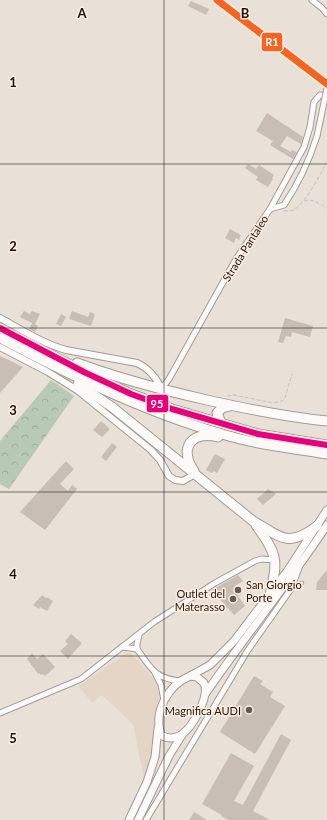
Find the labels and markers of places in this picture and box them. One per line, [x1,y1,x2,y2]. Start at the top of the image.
place label: San Giorgio Porte [246,578,302,604]
marker: San Giorgio Porte [233,585,243,595]
place label: Outlet del Materasso [175,587,225,613]
marker: Outlet del Materasso [228,594,238,604]
place label: Magnifica AUDI [165,704,241,717]
marker: Magnifica AUDI [244,705,254,715]

